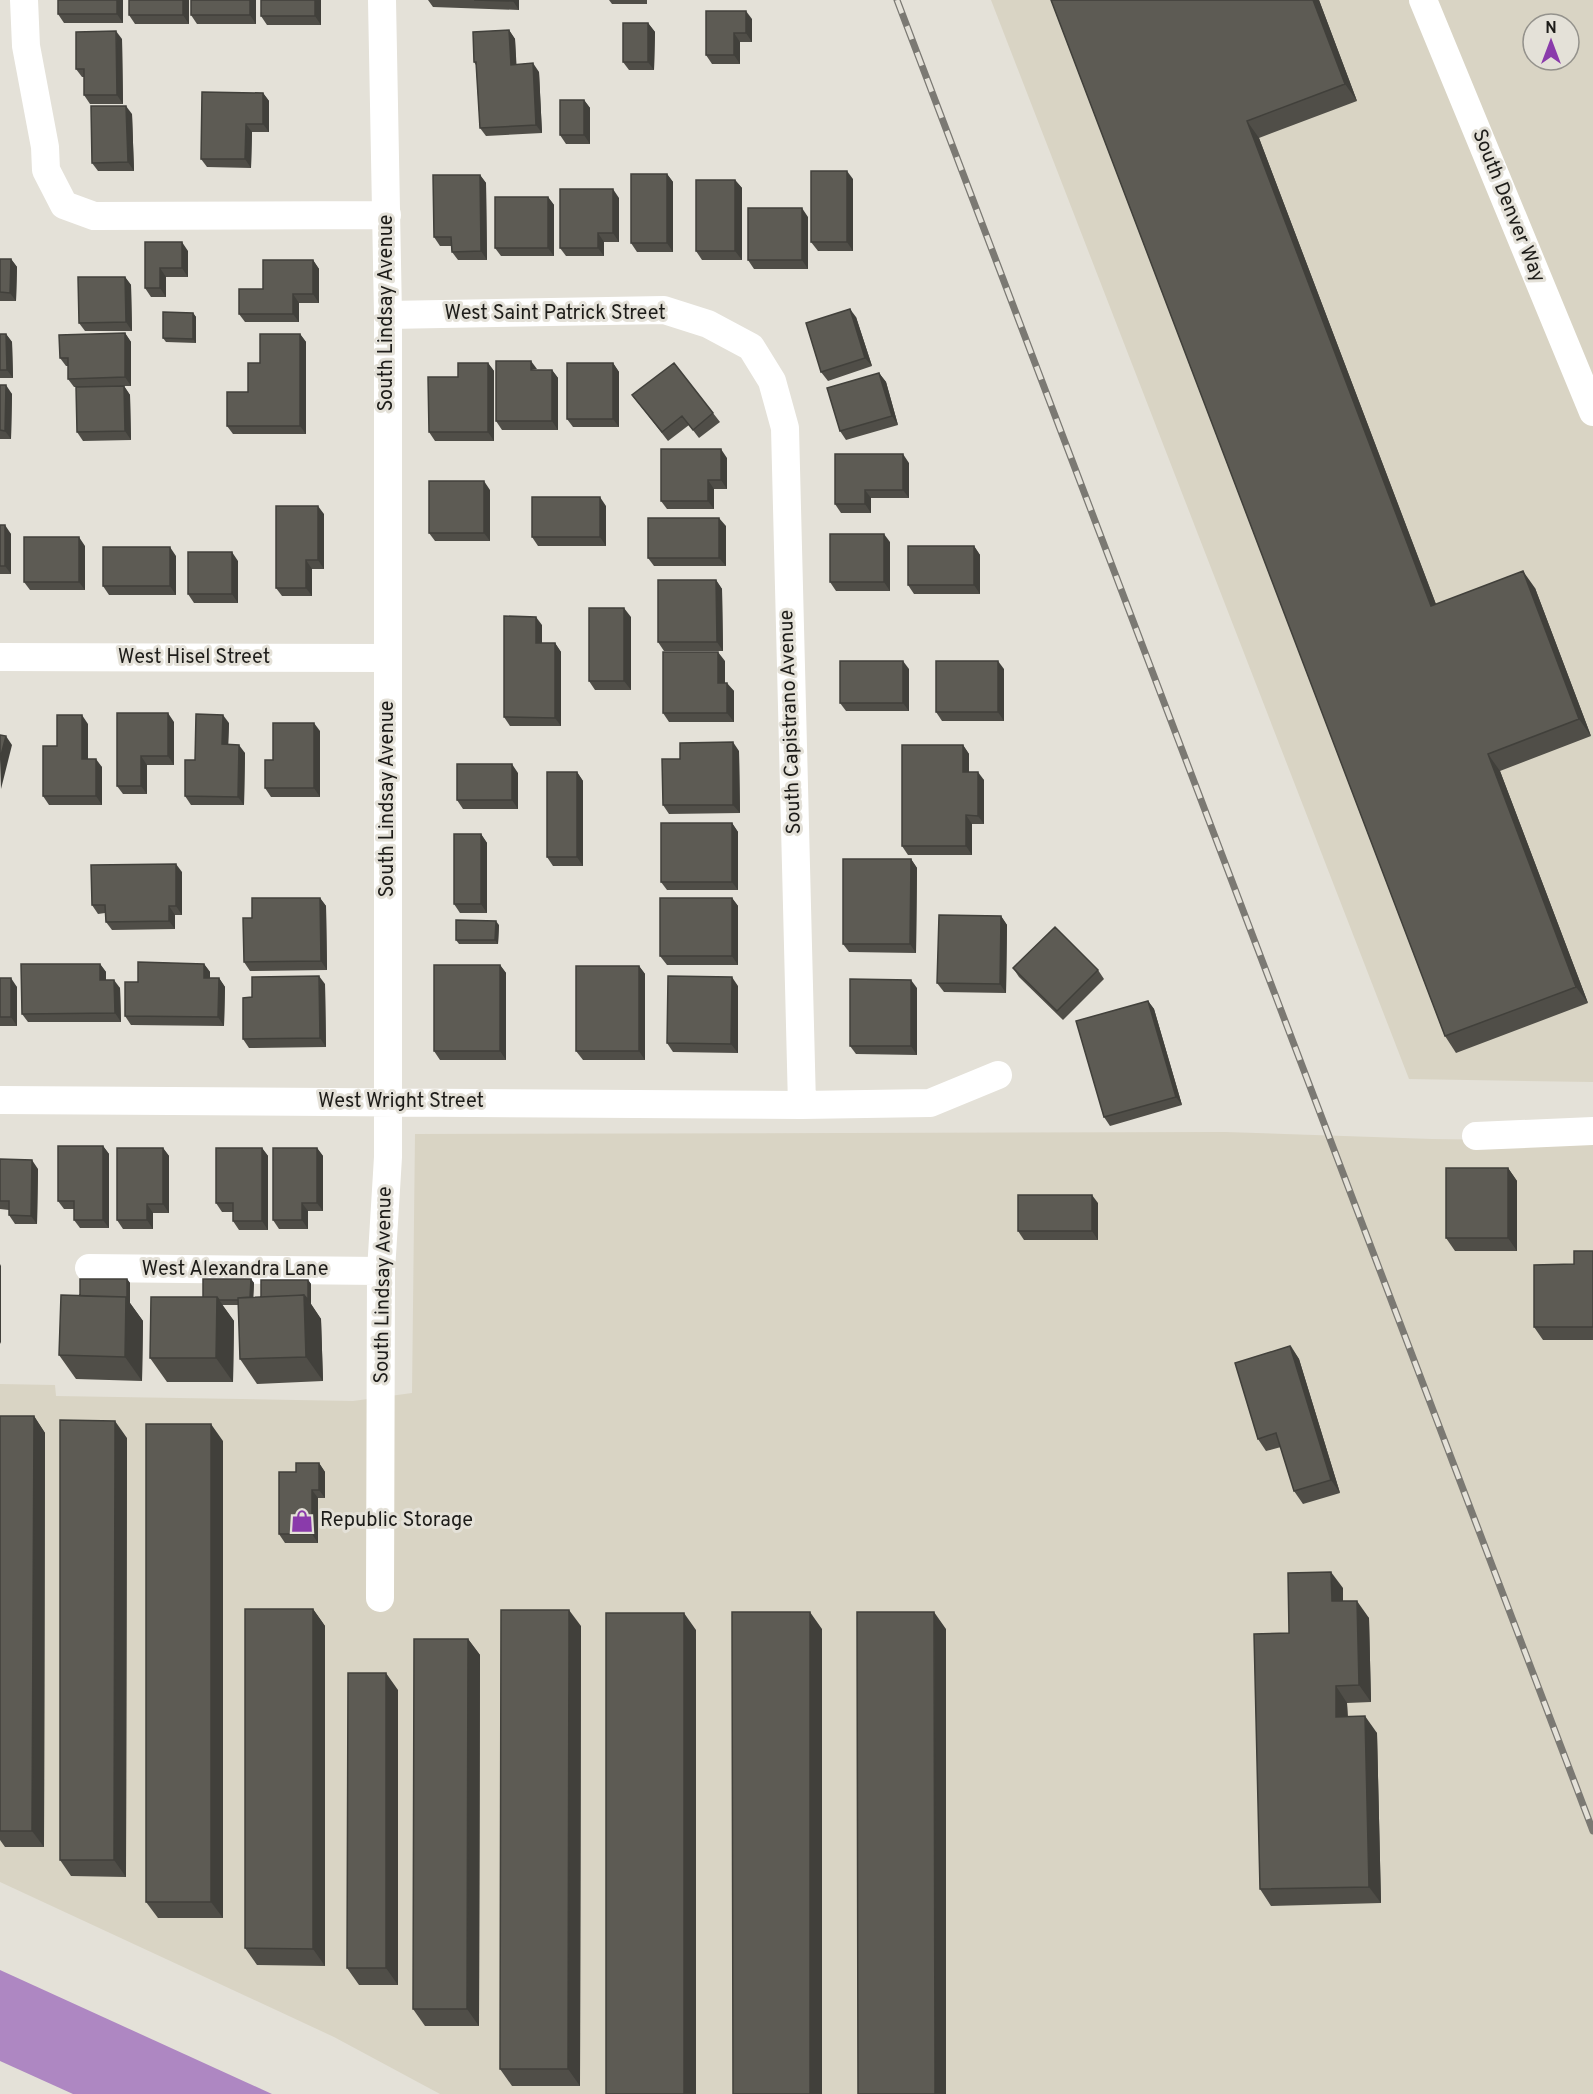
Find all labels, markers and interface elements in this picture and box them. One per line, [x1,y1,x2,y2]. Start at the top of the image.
north arrow [1521,12,1581,72]
text: N [1545,19,1557,39]
street label: South Denver Way [1465,125,1551,287]
street label: South Lindsay Avenue [374,214,400,412]
street label: West Saint Patrick Street [444,301,666,327]
street label: South Capistrano Avenue [774,609,808,835]
street label: West Hisel Street [118,645,270,671]
street label: South Lindsay Avenue [375,700,401,898]
street label: West Wright Street [318,1089,484,1115]
street label: South Lindsay Avenue [369,1186,399,1384]
street label: West Alexandra Lane [142,1257,328,1283]
shop icon: Republic Storage [289,1508,315,1534]
place label: Republic Storage [320,1508,473,1534]

